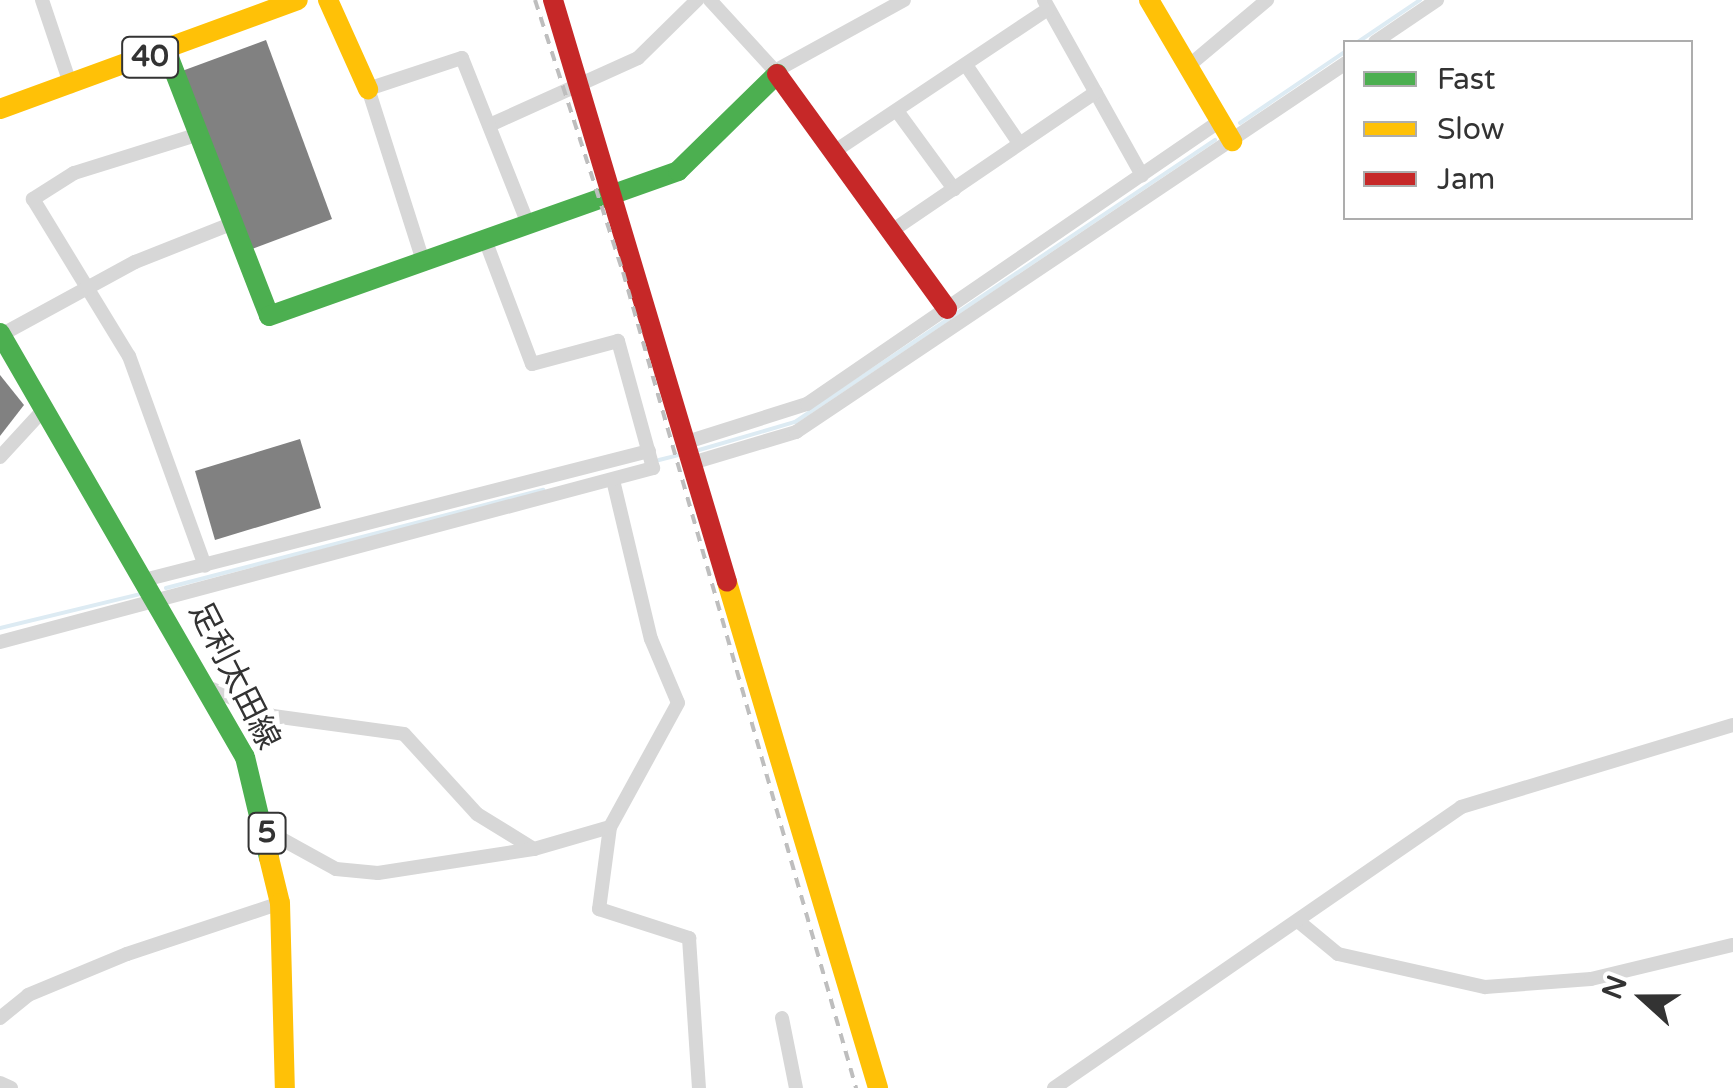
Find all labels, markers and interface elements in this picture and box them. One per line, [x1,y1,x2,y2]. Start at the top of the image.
road number: 40 [120,32,180,82]
legend [1343,40,1693,220]
text: Fast [1437,61,1496,98]
text: Slow [1437,111,1505,148]
text: Jam [1437,161,1495,198]
street label: 足利太田線 [181,596,287,756]
road number: 5 [247,808,287,858]
north arrow [1593,948,1693,1048]
text: N [1595,971,1635,1004]

